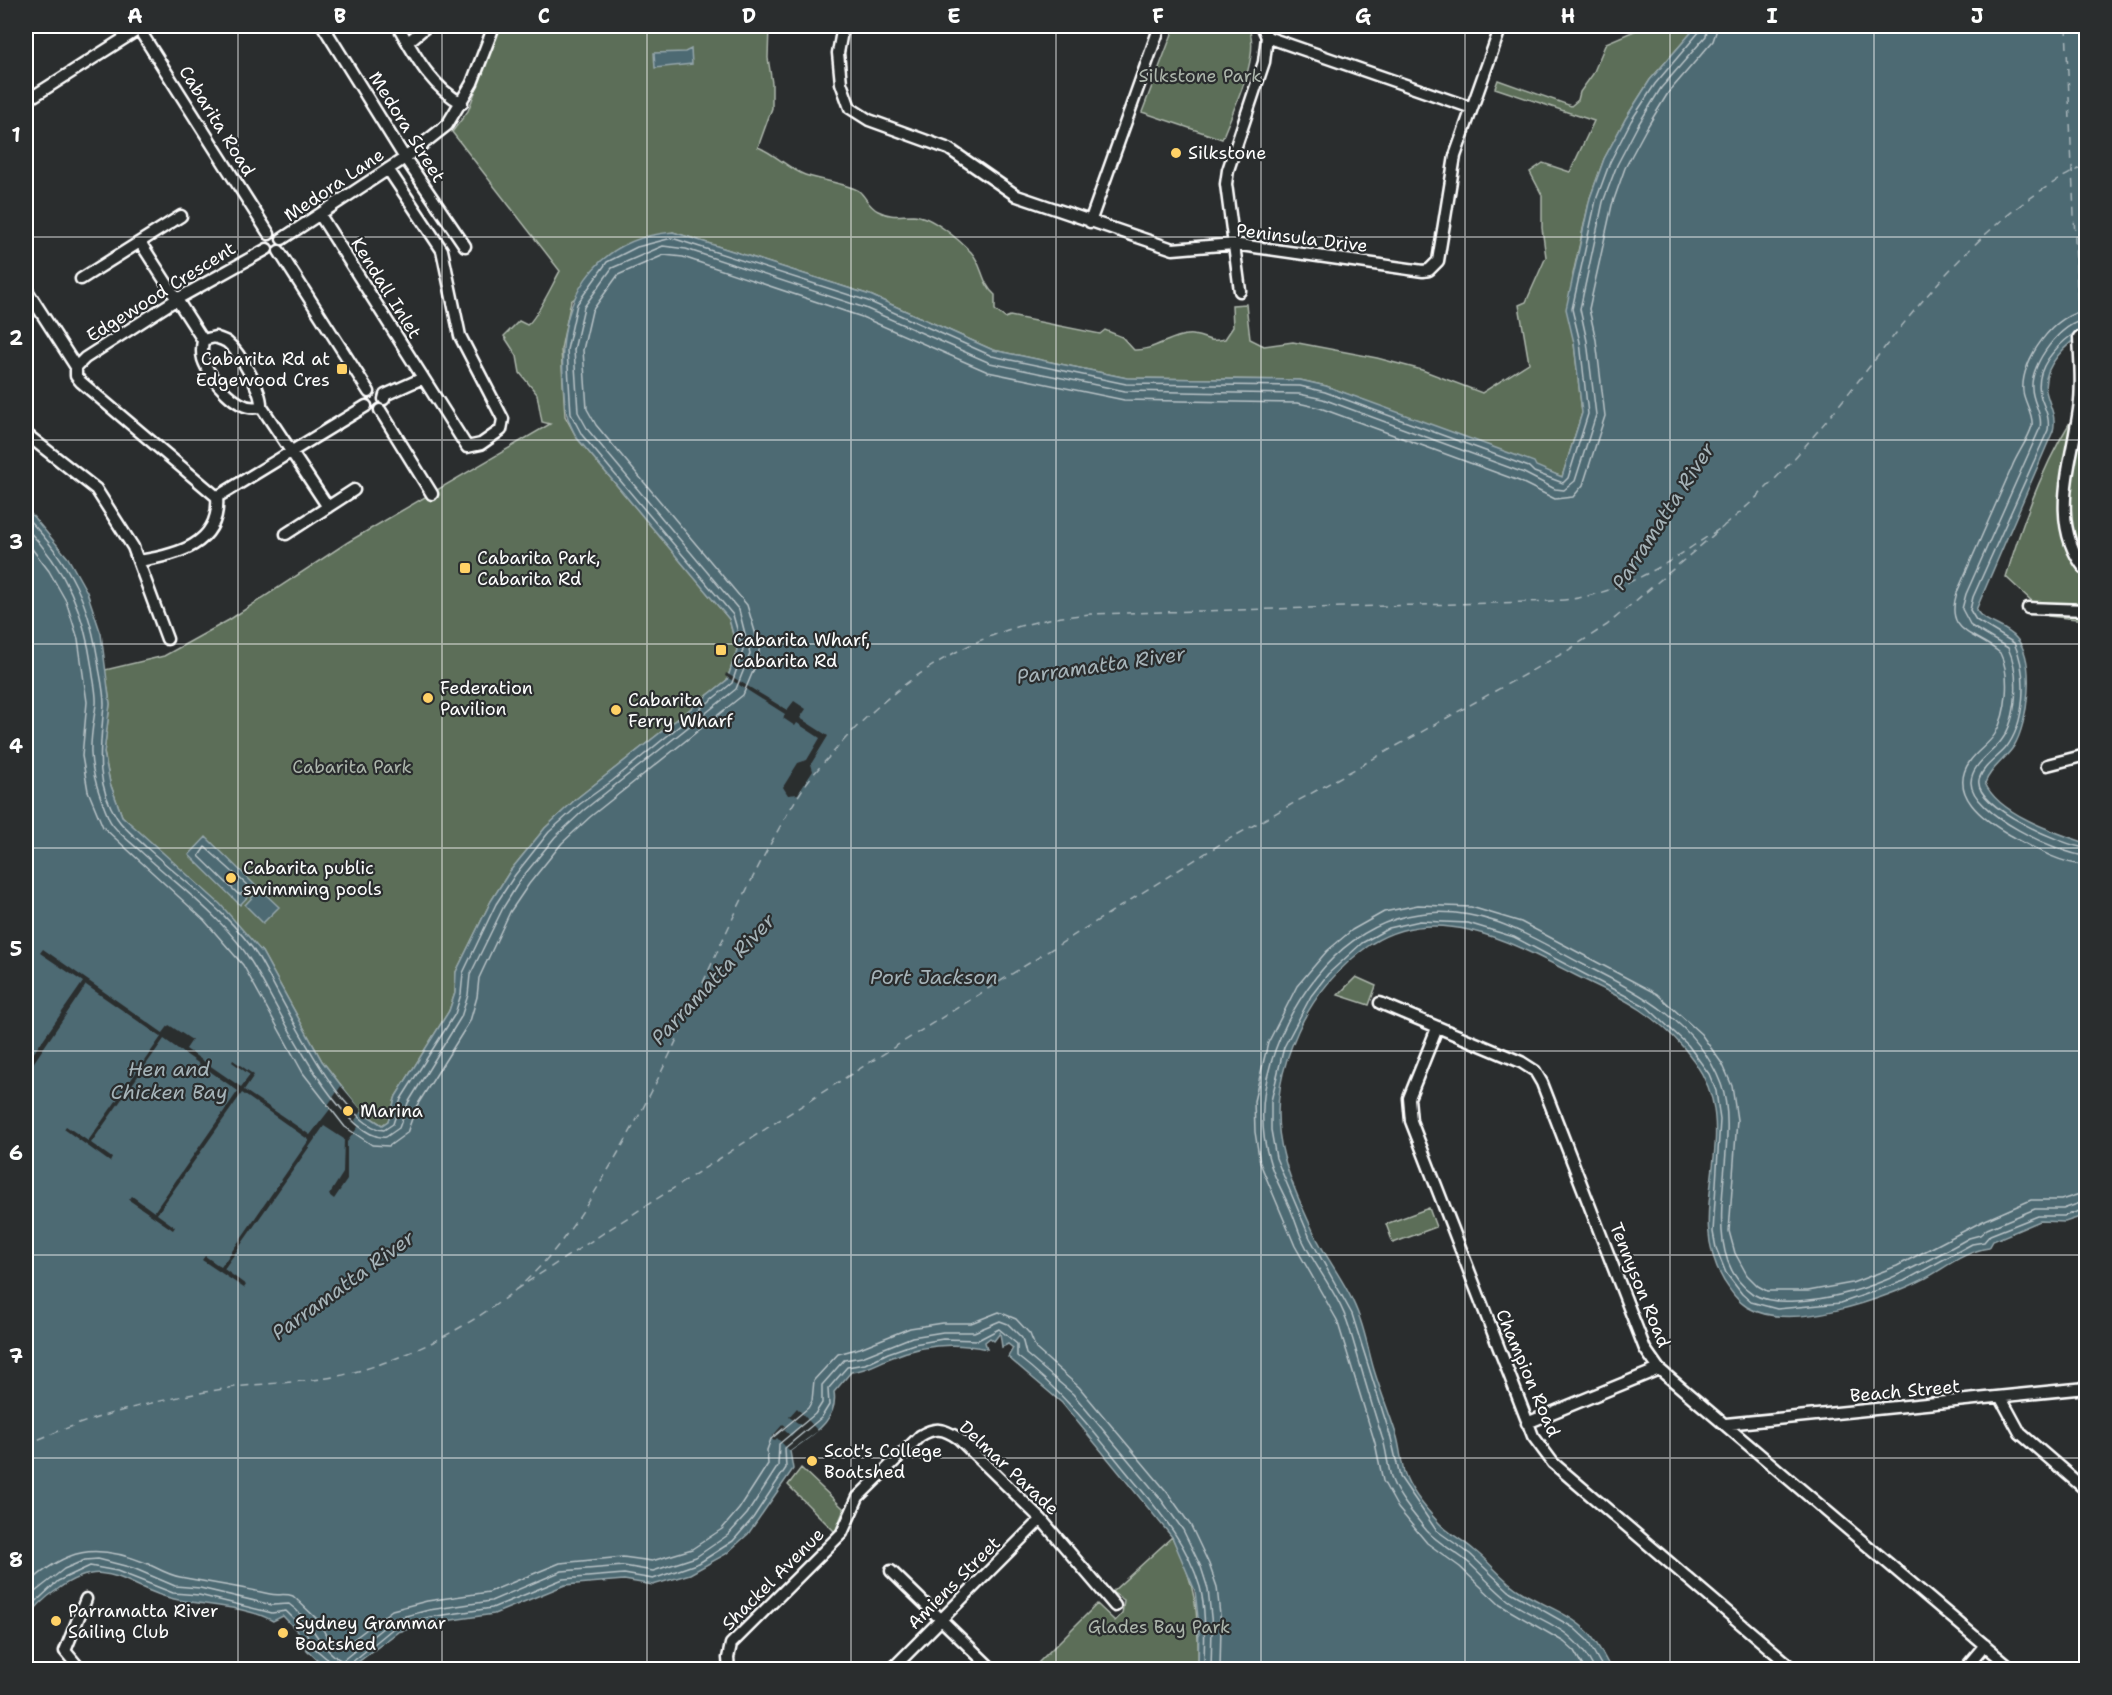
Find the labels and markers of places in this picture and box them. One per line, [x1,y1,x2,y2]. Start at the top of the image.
place label: Silkstone [1188,141,1266,165]
marker: Silkstone [1169,146,1183,160]
place label: Cabarita Rd at Edgewood Cres [196,347,330,392]
marker: Cabarita Rd at Edgewood Cres [335,362,349,376]
place label: Cabarita Park, Cabarita Rd [477,546,601,591]
marker: Cabarita Park, Cabarita Rd [458,561,472,575]
place label: Cabarita Wharf, Cabarita Rd [733,628,870,673]
marker: Cabarita Wharf, Cabarita Rd [714,643,728,657]
place label: Federation Pavilion [440,676,533,721]
place label: Cabarita Ferry Wharf [628,688,734,733]
marker: Federation Pavilion [421,691,435,705]
marker: Cabarita Ferry Wharf [609,703,623,717]
place label: Cabarita public swimming pools [243,856,382,901]
marker: Cabarita public swimming pools [224,871,238,885]
place label: Marina [360,1099,423,1123]
marker: Marina [341,1104,355,1118]
place label: Scot's College Boatshed [824,1439,942,1484]
marker: Scot's College Boatshed [805,1454,819,1468]
place label: Parramatta River Sailing Club [68,1599,219,1644]
place label: Sydney Grammar Boatshed [295,1611,446,1656]
marker: Parramatta River Sailing Club [49,1614,63,1628]
marker: Sydney Grammar Boatshed [276,1626,290,1640]

